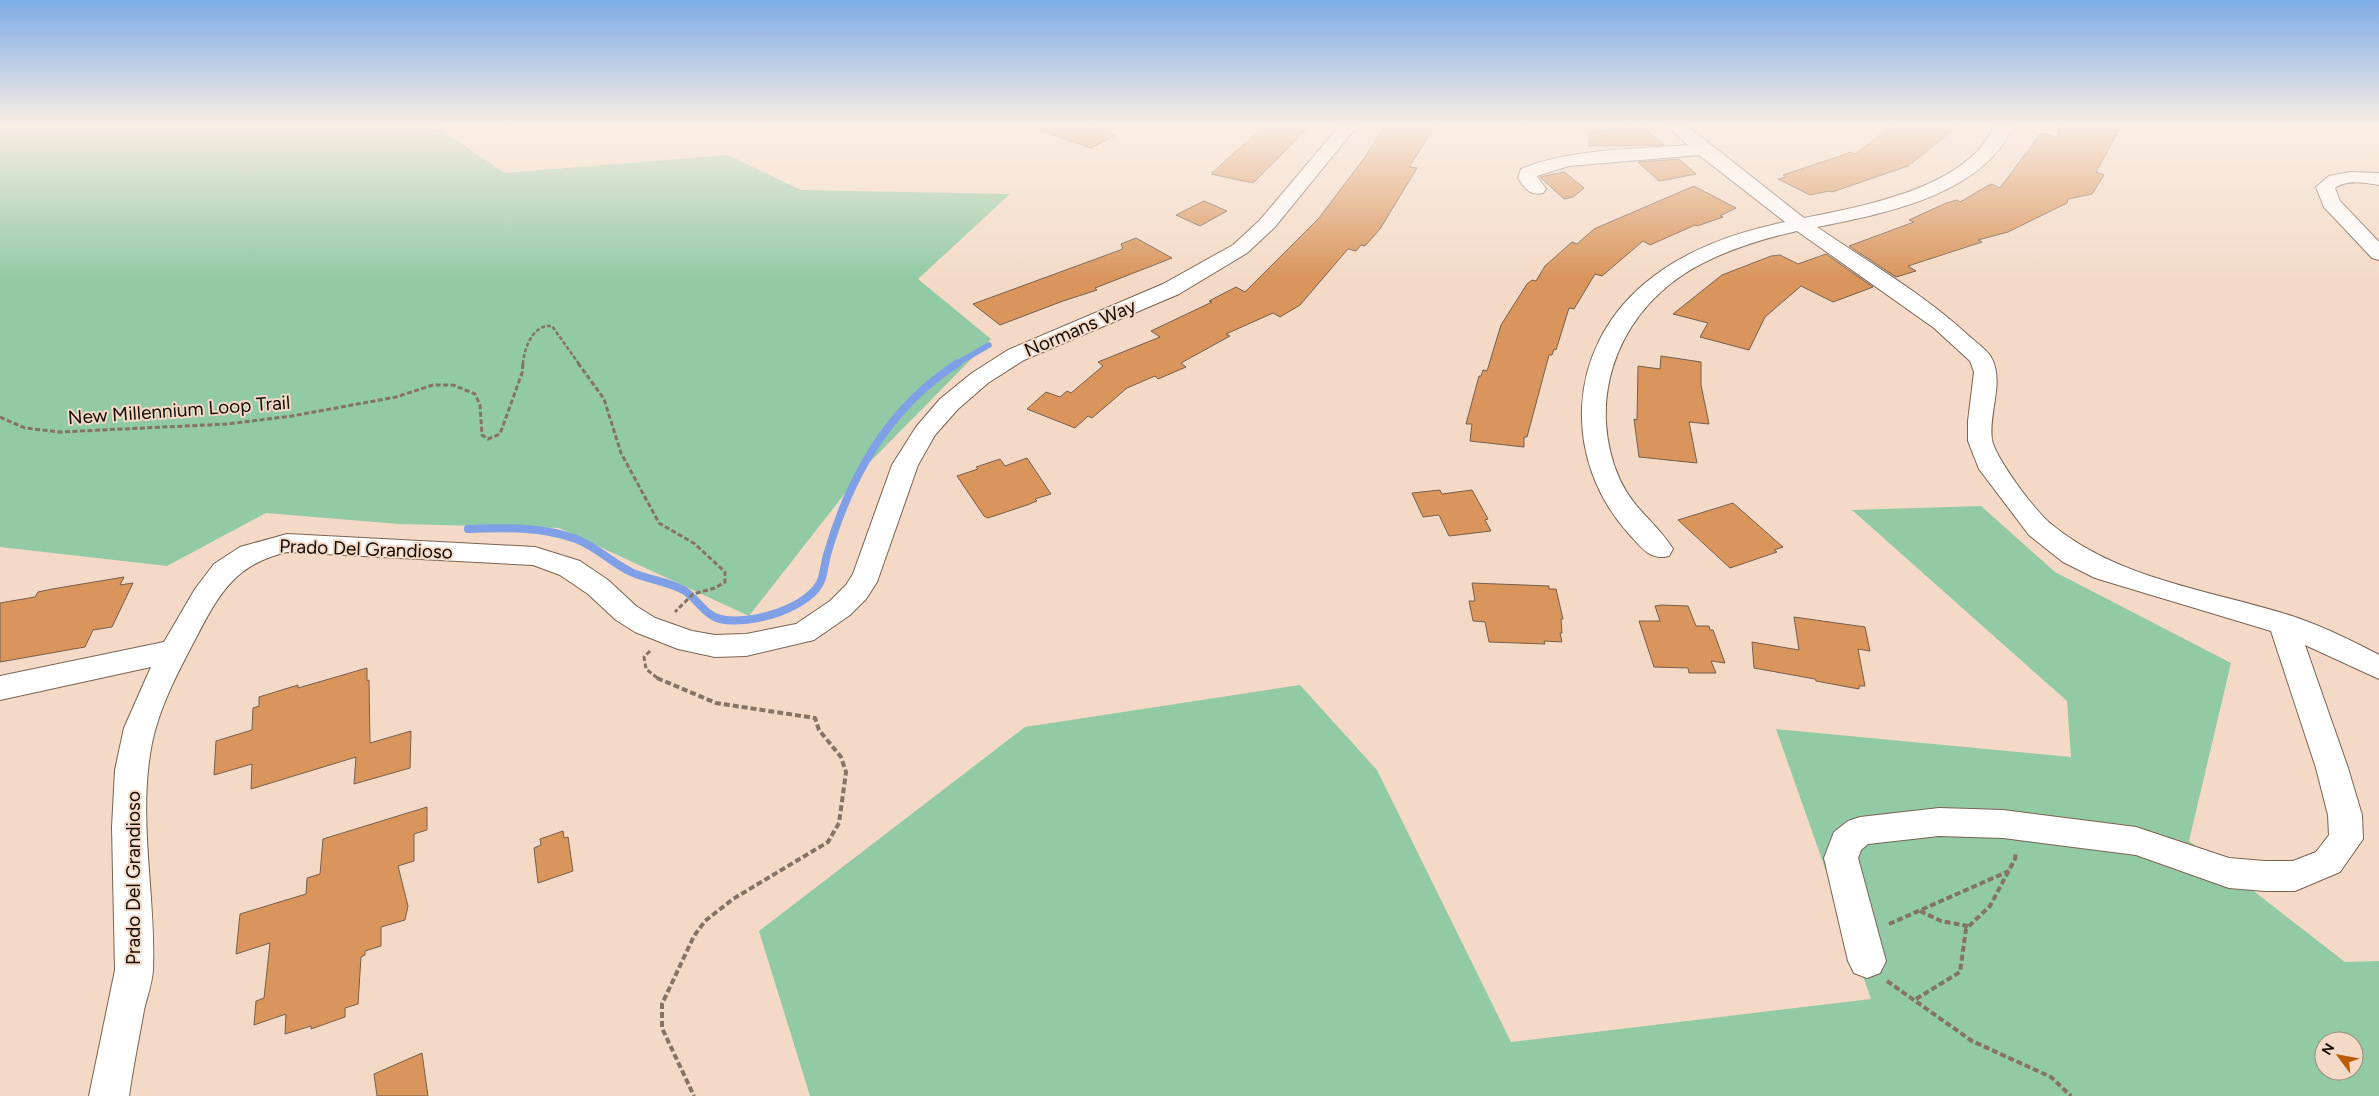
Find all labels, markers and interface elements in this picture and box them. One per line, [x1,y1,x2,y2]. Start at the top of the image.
street label: Normans Way [1021,294,1139,362]
street label: New Millennium Loop Trail [67,391,291,429]
street label: Prado Del Grandioso [279,534,453,564]
street label: Prado Del Grandioso [122,791,145,965]
north arrow [2314,1031,2364,1081]
text: N [2318,1040,2338,1058]

